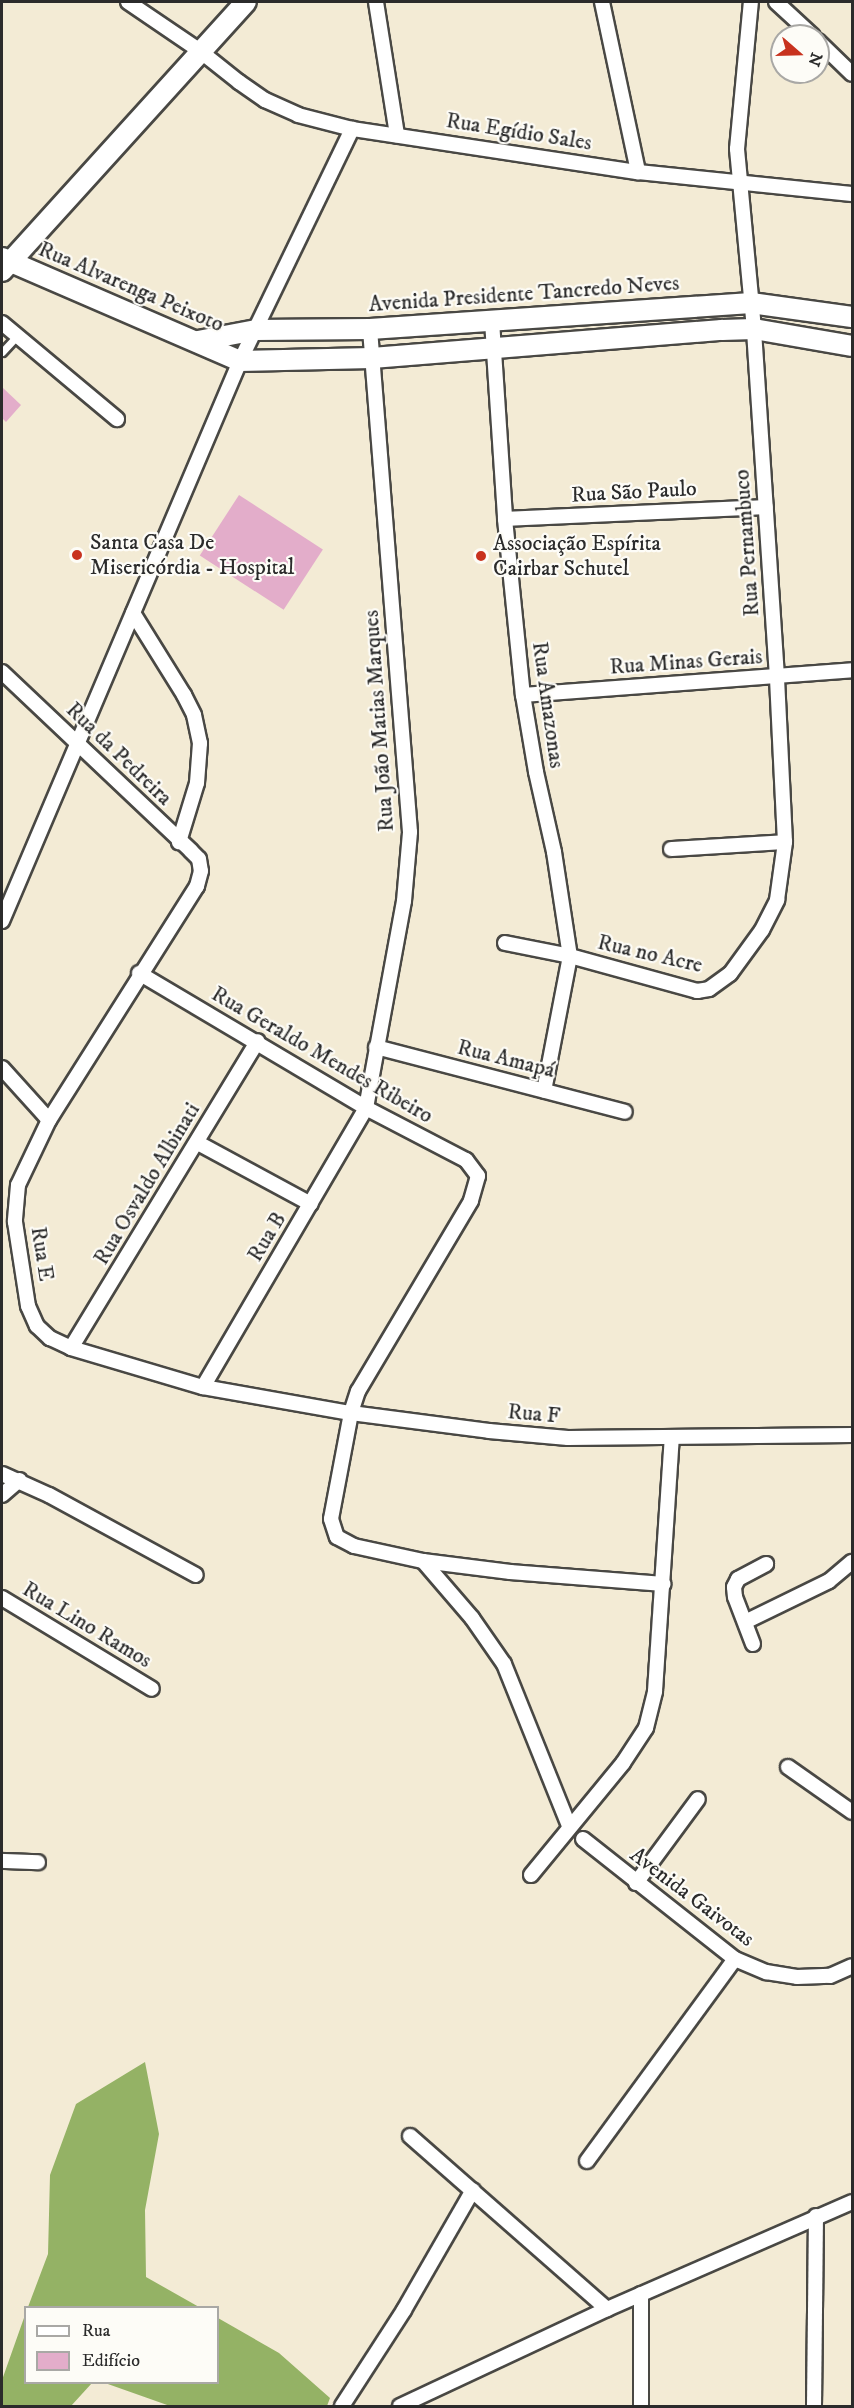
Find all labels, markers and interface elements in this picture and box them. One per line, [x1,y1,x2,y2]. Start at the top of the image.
north arrow [770,24,830,84]
text: N [803,50,827,69]
street label: Rua Egídio Sales [444,107,594,157]
street label: Rua Alvarenga Peixoto [34,236,228,338]
street label: Avenida Presidente Tancredo Neves [368,270,680,318]
street label: Rua Pernambuco [729,469,765,617]
street label: Rua São Paulo [571,476,697,508]
place label: Santa Casa De Misericórdia - Hospital [90,529,294,580]
place label: Associação Espírita Cairbar Schutel [493,530,661,582]
marker: Santa Casa De Misericórdia - Hospital [68,546,86,564]
marker: Associação Espírita Cairbar Schutel [474,549,488,563]
street label: Rua João Matias Marques [358,609,400,833]
street label: Rua Amazonas [526,640,570,770]
street label: Rua Minas Gerais [609,643,763,681]
street label: Rua da Pedreira [60,697,178,811]
street label: Rua no Acre [595,929,705,979]
street label: Rua Geraldo Mendes Ribeiro [207,981,437,1129]
street label: Rua Amapá [454,1034,558,1084]
street label: Rua Osvaldo Albinati [88,1098,206,1270]
street label: Rua B [242,1207,292,1267]
street label: Rua E [25,1225,59,1283]
street label: Rua F [507,1399,561,1429]
street label: Rua Lino Ramos [18,1576,156,1674]
street label: Avenida Gaivotas [625,1842,759,1952]
legend [24,2306,219,2384]
text: Rua [82,2320,110,2342]
text: Edifício [82,2350,140,2372]

